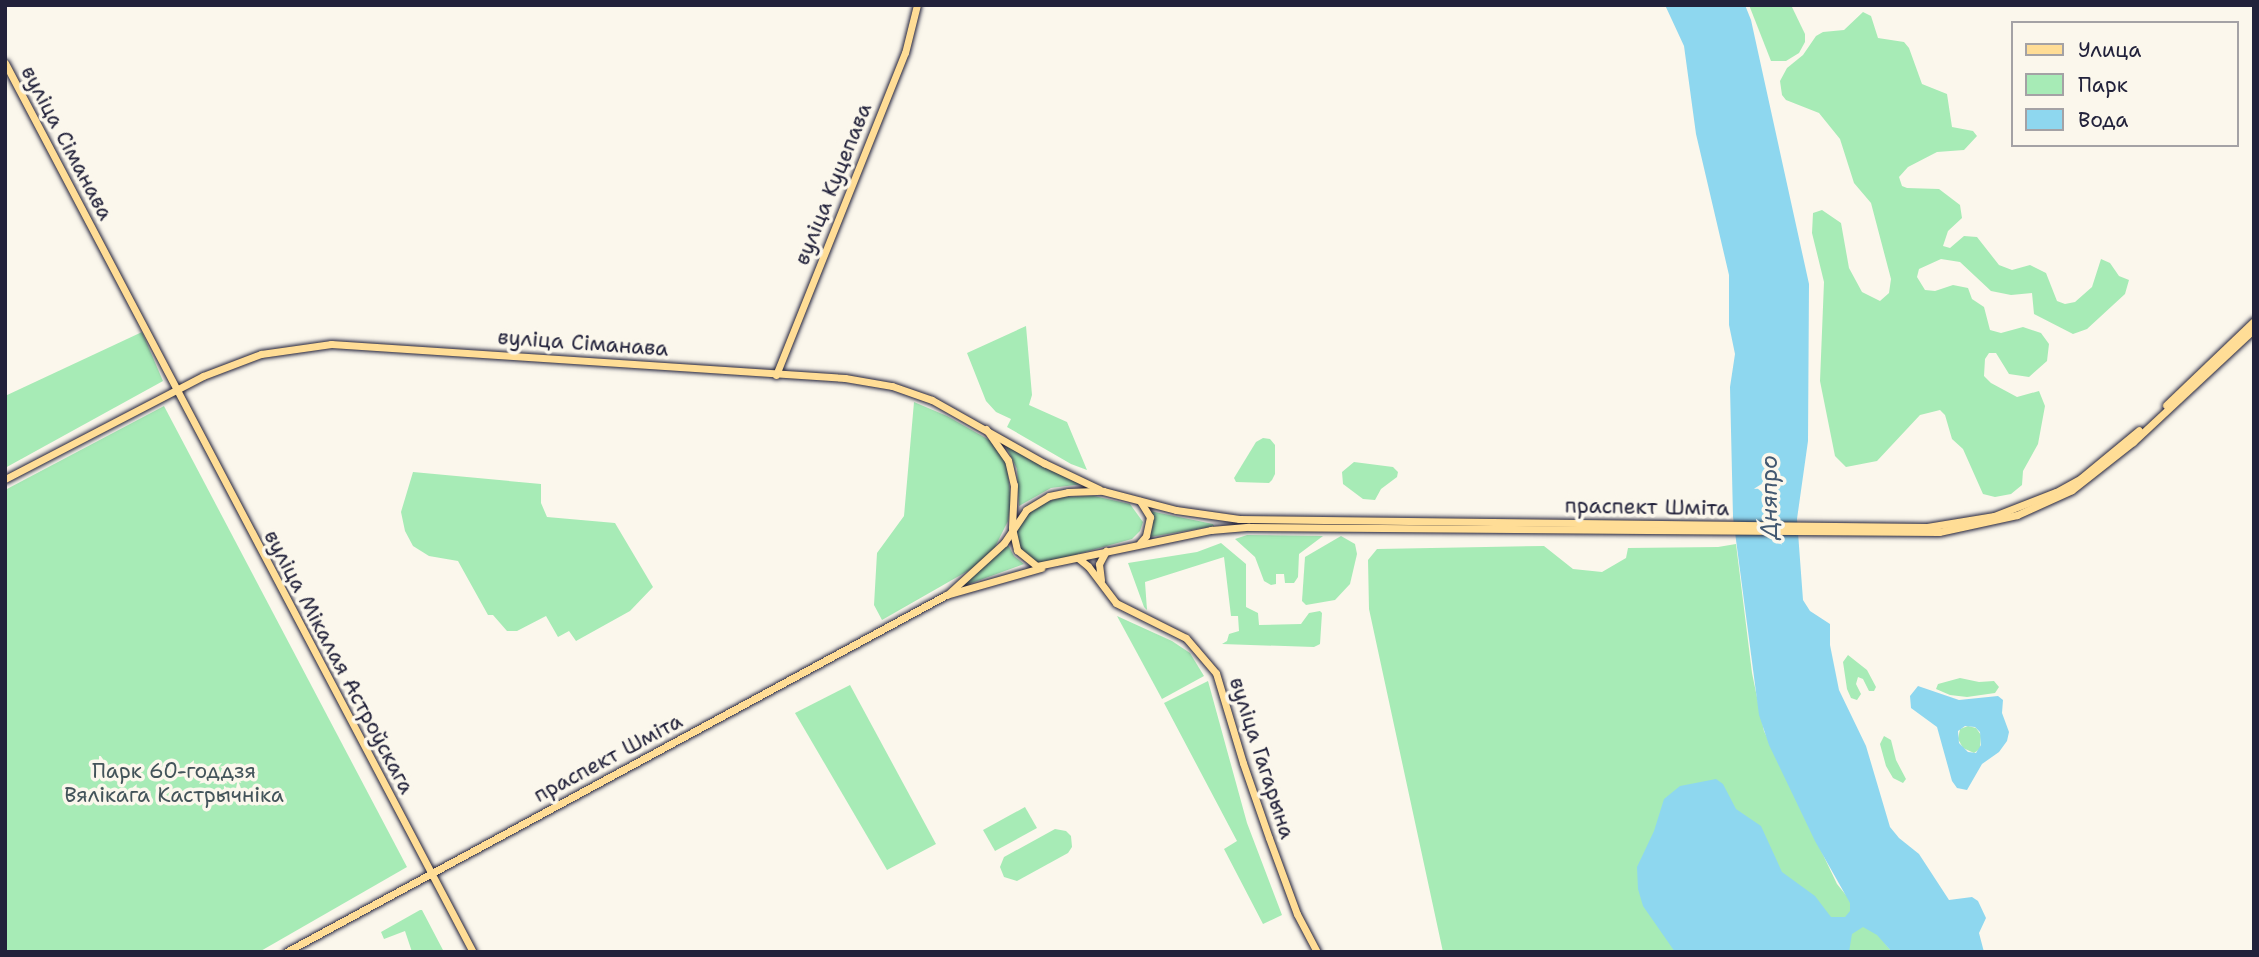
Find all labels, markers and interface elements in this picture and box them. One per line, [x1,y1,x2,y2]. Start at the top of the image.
legend [2010,21,2238,147]
text: Улица [2078,36,2141,64]
street label: вуліца Сіманава [16,62,118,224]
text: Парк [2078,71,2128,99]
street label: вуліца Куцепава [789,99,877,269]
text: Вода [2078,106,2128,134]
street label: вуліца Сіманава [497,324,669,362]
water label: Дняпро [1755,455,1783,539]
street label: праспект Шміта [1564,493,1730,521]
street label: вуліца Мікалая Астроўскага [259,526,419,798]
street label: вуліца Гагарына [1224,674,1300,842]
street label: праспект Шміта [529,708,687,808]
park label: Парк 60-годдзя Вялікага Кастрычніка [64,758,284,808]

